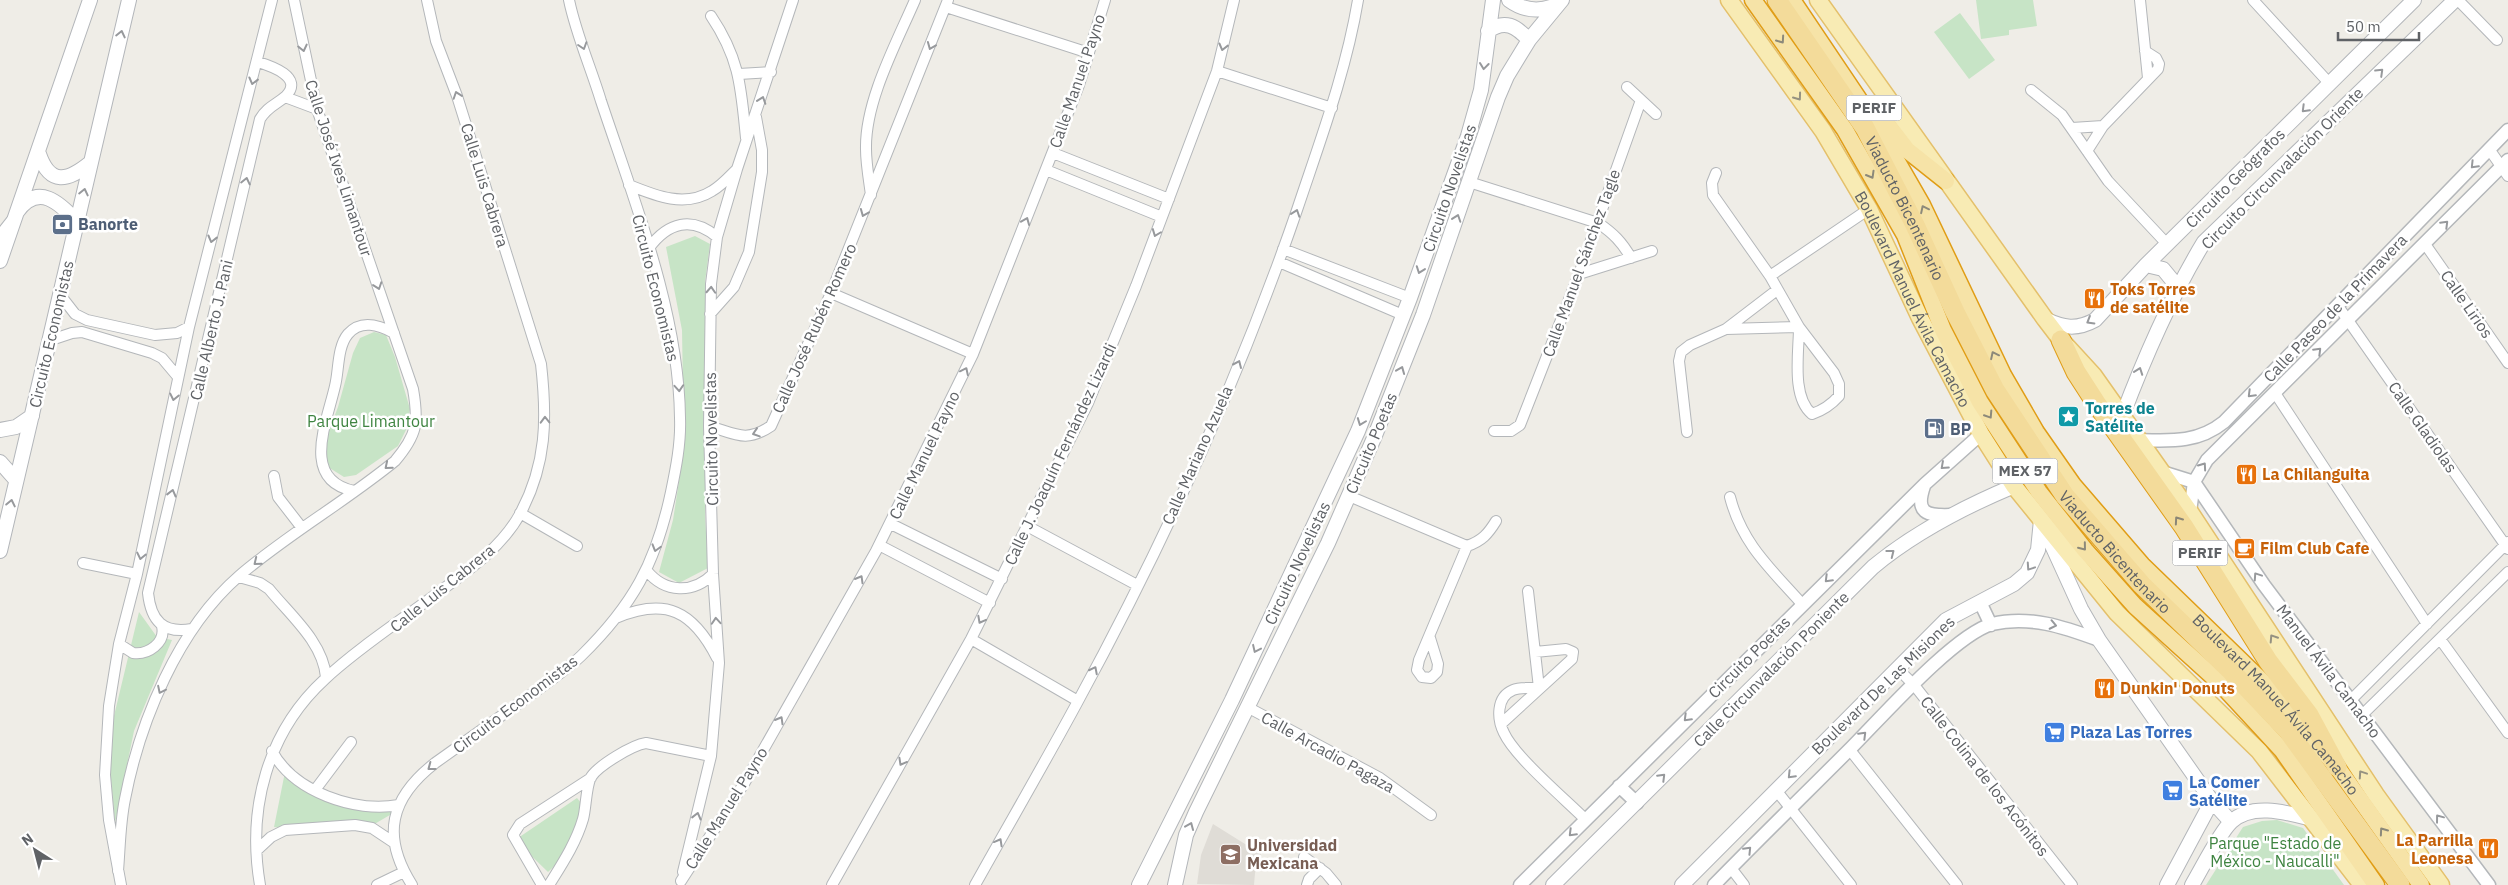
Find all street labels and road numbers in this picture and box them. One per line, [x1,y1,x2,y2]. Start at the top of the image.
street label: Calle Manuel Payno [1045,11,1109,151]
street label: Calle José Ives Limantour [301,77,377,259]
street label: Circuito Circunvalación Oriente [2197,82,2368,253]
road number: PERIF [1846,96,1902,120]
street label: Calle Luis Cabrera [457,120,514,250]
street label: Circuito Novelistas [1418,121,1480,255]
street label: Circuito Geógrafos [2181,124,2289,232]
street label: Viaducto Bicentenario [1861,133,1949,283]
street label: Calle Manuel Sánchez Tagle [1538,166,1624,360]
street label: Boulevard Manuel Ávila Camacho [1851,187,1975,411]
street label: Circuito Economistas [628,212,684,364]
street label: Calle Paseo de la Primavera [2259,229,2411,386]
street label: Calle José Rubén Romero [767,240,861,416]
street label: Circuito Economistas [24,258,78,410]
street label: Calle Alberto J. Pani [185,258,237,402]
street label: Calle Lirios [2436,266,2498,342]
street label: Calle J. Joaquín Fernández Lizardi [1000,340,1120,568]
street label: Circuito Novelistas [700,372,722,506]
street label: Calle Gladiolas [2384,378,2462,476]
street label: Calle Mariano Azuela [1157,382,1237,528]
street label: Calle Manuel Payno [884,388,964,522]
street label: Circuito Poetas [1341,389,1401,497]
road number: MEX 57 [1992,458,2058,484]
street label: Viaducto Bicentenario [2055,486,2175,618]
street label: Circuito Novelistas [1260,498,1334,628]
street label: Calle Luis Cabrera [386,539,499,636]
road number: PERIF [2172,540,2228,566]
street label: Calle Circunvalación Poniente [1689,587,1853,751]
street label: Manuel Ávila Camacho [2272,600,2387,742]
street label: Boulevard Manuel Ávila Camacho [2188,609,2364,799]
street label: Boulevard De Las Misiones [1807,611,1959,759]
street label: Circuito Poetas [1704,612,1794,702]
street label: Circuito Economistas [449,651,581,757]
street label: Calle Colina de los Acónitos [1916,692,2054,860]
street label: Calle Arcadio Pagaza [1258,707,1399,797]
street label: Calle Manuel Payno [680,743,772,873]

